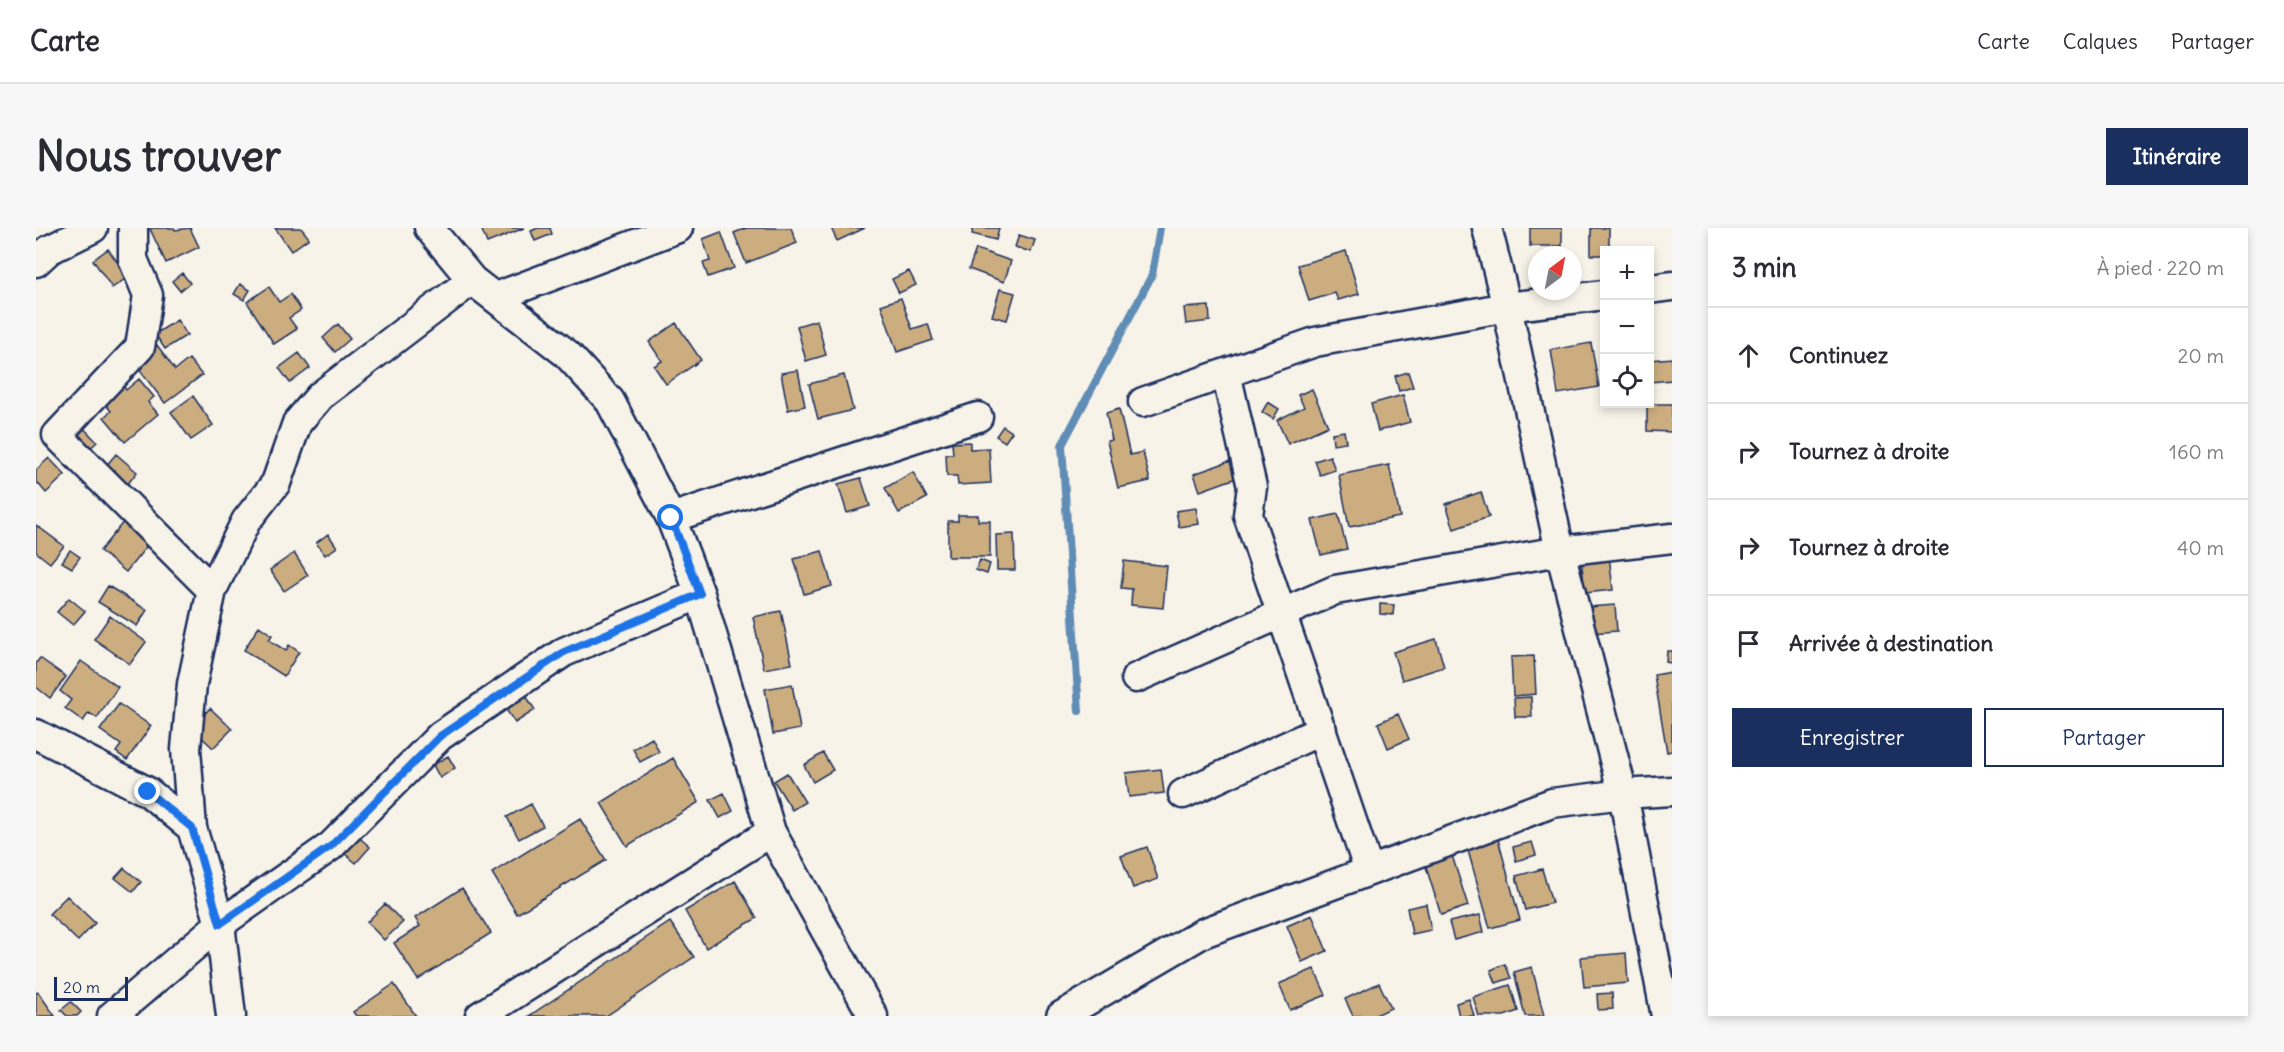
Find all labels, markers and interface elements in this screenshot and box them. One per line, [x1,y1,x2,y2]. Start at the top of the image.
text: Carte [30,23,100,59]
text: Carte [1977,28,2030,55]
text: Calques [2063,28,2138,55]
text: Partager [2171,28,2254,55]
button: Itinéraire [2106,128,2248,185]
text: Nous trouver [36,130,281,182]
north arrow [1528,246,1582,300]
map controls [1600,246,1654,408]
button: + [1600,246,1654,300]
text: 3 min [1732,251,1797,284]
text: À pied · 220 m [2097,255,2224,280]
button: − [1600,300,1654,354]
icon: ahead [1732,339,1765,372]
text: Continuez [1789,341,1888,369]
text: 20 m [2178,343,2224,368]
button: locate [1600,354,1654,408]
icon: right [1732,435,1765,468]
text: Tournez à droite [1789,437,1949,465]
text: 160 m [2169,439,2224,464]
route start [657,504,683,530]
icon: right [1732,531,1765,564]
text: Tournez à droite [1789,533,1949,561]
text: 40 m [2177,535,2224,560]
icon: arrive [1732,627,1765,660]
text: Arrivée à destination [1789,629,1993,657]
button: Enregistrer [1732,708,1972,767]
button: Partager [1984,708,2224,767]
route end [134,778,160,804]
scale bar [54,974,128,1002]
text: 20 m [63,977,100,997]

